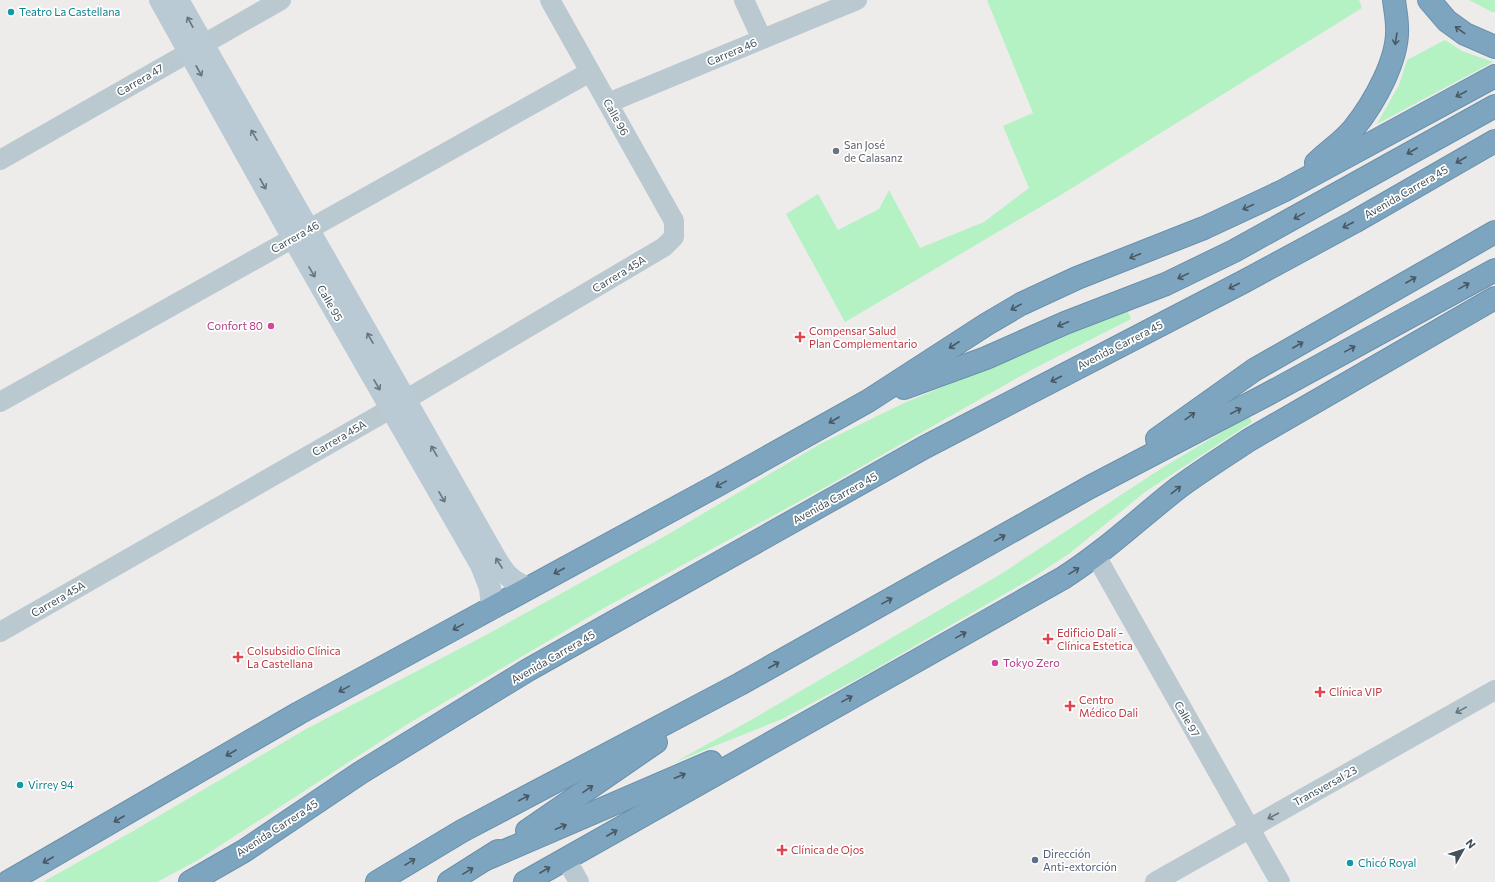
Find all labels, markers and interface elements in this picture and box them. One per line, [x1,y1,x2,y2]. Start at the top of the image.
place label: Teatro La Castellana [19,5,120,18]
marker: Teatro La Castellana [6,7,16,17]
one-way arrow [185,16,193,28]
one-way arrow [1454,26,1465,35]
one-way arrow [1392,32,1400,45]
street label: Carrera 46 [705,35,759,68]
street label: Carrera 47 [114,61,166,98]
one-way arrow [196,65,204,77]
one-way arrow [1455,91,1467,98]
street label: Calle 96 [601,96,632,138]
one-way arrow [250,129,258,141]
place label: San José de Calasanz [844,138,903,164]
marker: San José de Calasanz [831,146,841,156]
one-way arrow [1406,148,1418,156]
one-way arrow [1455,157,1467,165]
street label: Avenida Carrera 45 [1362,162,1450,221]
one-way arrow [259,178,267,190]
one-way arrow [1242,204,1254,211]
one-way arrow [1293,212,1305,220]
street label: Carrera 46 [268,218,321,255]
one-way arrow [1343,222,1355,229]
street label: Carrera 45A [590,252,648,295]
one-way arrow [1130,252,1142,260]
one-way arrow [309,266,317,278]
one-way arrow [1178,272,1190,280]
one-way arrow [1405,276,1417,284]
street label: Calle 95 [315,282,346,323]
one-way arrow [1458,282,1470,290]
one-way arrow [1228,283,1240,291]
one-way arrow [1010,304,1022,312]
street label: Avenida Carrera 45 [1075,317,1165,372]
place label: Confort 80 [207,319,263,332]
marker: Confort 80 [266,321,276,331]
one-way arrow [1057,321,1069,328]
place label: Compensar Salud Plan Complementario [809,324,918,350]
marker: Compensar Salud Plan Complementario [794,331,806,343]
one-way arrow [365,332,373,344]
one-way arrow [1292,340,1304,348]
one-way arrow [949,341,960,349]
one-way arrow [1344,345,1356,352]
one-way arrow [1051,375,1063,383]
one-way arrow [373,379,381,391]
one-way arrow [1230,407,1242,414]
one-way arrow [1184,412,1195,420]
street label: Carrera 45A [309,417,368,458]
one-way arrow [828,417,840,425]
one-way arrow [430,445,438,457]
street label: Avenida Carrera 45 [790,469,879,526]
one-way arrow [715,480,727,488]
one-way arrow [1170,486,1181,495]
one-way arrow [438,491,446,503]
one-way arrow [994,533,1006,541]
one-way arrow [494,558,503,569]
one-way arrow [1068,566,1079,575]
one-way arrow [553,568,565,575]
street label: Carrera 45A [28,578,87,619]
one-way arrow [881,597,893,605]
one-way arrow [452,623,464,631]
place label: Edificio Dalí - Clínica Estetica [1057,626,1133,652]
street label: Avenida Carrera 45 [509,627,597,686]
one-way arrow [955,631,967,639]
marker: Edificio Dalí - Clínica Estetica [1042,633,1054,645]
place label: Colsubsidio Clínica La Castellana [247,644,341,670]
marker: Colsubsidio Clínica La Castellana [232,651,244,663]
place label: Tokyo Zero [1003,656,1060,669]
marker: Tokyo Zero [990,658,1000,668]
one-way arrow [767,661,779,669]
one-way arrow [338,685,350,693]
place label: Clínica VIP [1329,685,1382,698]
marker: Clínica VIP [1314,686,1326,698]
place label: Centro Médico Dali [1079,693,1138,719]
one-way arrow [841,695,853,703]
street label: Calle 97 [1172,699,1203,739]
marker: Centro Médico Dali [1064,700,1076,712]
one-way arrow [1455,706,1467,714]
one-way arrow [226,749,237,757]
street label: Transversal 23 [1291,763,1359,808]
one-way arrow [674,771,686,779]
place label: Virrey 94 [28,778,74,791]
marker: Virrey 94 [15,780,25,790]
one-way arrow [582,785,593,793]
one-way arrow [518,794,530,802]
street label: Avenida Carrera 45 [234,796,320,859]
one-way arrow [1267,812,1279,820]
one-way arrow [113,815,125,823]
one-way arrow [554,823,566,830]
one-way arrow [606,828,618,836]
north arrow [1443,830,1483,870]
text: N [1464,836,1479,851]
place label: Clínica de Ojos [791,843,864,856]
marker: Clínica de Ojos [776,844,788,856]
place label: Dirección Anti-extorción [1043,847,1117,873]
marker: Dirección Anti-extorción [1030,855,1040,865]
one-way arrow [43,856,54,864]
place label: Chicó Royal [1358,856,1416,869]
one-way arrow [404,858,415,866]
marker: Chicó Royal [1345,858,1355,868]
one-way arrow [462,866,474,874]
one-way arrow [539,866,551,874]

